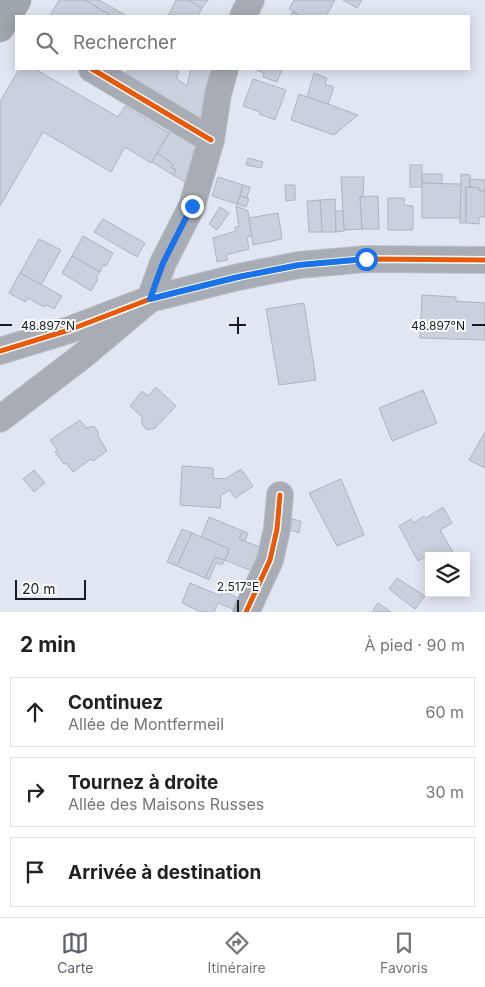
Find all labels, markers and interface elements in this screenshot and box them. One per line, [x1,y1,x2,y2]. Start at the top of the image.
search box [15,15,470,70]
icon: search [33,29,61,57]
text: Rechercher [73,31,176,54]
route end [181,195,204,218]
route start [355,248,378,271]
text: 48.897°N [21,318,75,333]
text: 48.897°N [411,318,465,333]
map controls [425,552,470,597]
button: layers [425,552,470,597]
scale bar [15,577,86,600]
text: 2.517°E [217,579,259,594]
text: 20 m [22,580,56,597]
text: 2 min [20,632,76,657]
text: À pied · 90 m [365,635,465,655]
text: Continuez [68,691,163,714]
icon: ahead [21,698,49,726]
text: 60 m [425,702,464,722]
text: Allée de Montfermeil [68,714,224,734]
text: Tournez à droite [68,771,218,794]
icon: right [21,778,49,806]
text: 30 m [426,782,464,802]
text: Allée des Maisons Russes [68,794,264,814]
icon: arrive [21,858,49,886]
text: Arrivée à destination [68,861,261,884]
tab: Carte [57,929,93,976]
tab: Itinéraire [208,929,266,976]
tab: Favoris [380,929,428,976]

